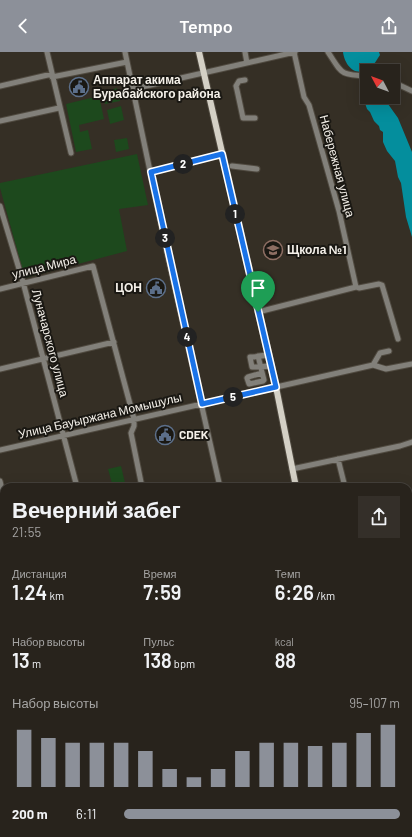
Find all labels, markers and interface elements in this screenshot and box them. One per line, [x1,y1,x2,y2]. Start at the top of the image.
icon: back [12,15,34,37]
text: Tempo [179,15,233,37]
icon: share [378,15,400,37]
north arrow [360,64,400,104]
map controls [360,64,400,104]
place label: Аппарат акима Бурабайского района [93,72,221,101]
public building icon: Аппарат акима Бурабайского района [68,76,90,98]
street label: Набережная улица [317,113,358,219]
pin: 2 [173,154,193,174]
text: 2 [180,157,186,170]
pin: 1 [225,204,245,224]
text: 1 [233,207,237,220]
pin: 3 [155,228,175,248]
text: 3 [162,231,168,244]
school or university icon: Щкола №1 [262,239,284,261]
place label: Щкола №1 [287,242,346,257]
street label: улица Мира [10,251,78,282]
pin [241,271,275,312]
public building icon: ЦОН [145,277,167,299]
icon: arrive [247,277,269,299]
place label: ЦОН [115,280,142,295]
street label: Луначарского улица [29,287,72,399]
pin: 4 [177,327,197,347]
text: 4 [184,330,190,343]
pin: 5 [223,387,243,407]
street label: Улица Бауыржана Момышулы [17,389,183,442]
text: 5 [230,390,236,403]
public building icon: CDEK [154,424,176,446]
place label: CDEK [179,427,209,441]
text: Вечерний забег [12,496,181,522]
button: share [358,496,400,538]
text: 21:55 [12,524,41,540]
text: Дистанция [12,567,67,580]
text: Время [143,567,176,580]
text: Темп [275,567,300,580]
text: 1.24 [12,580,47,604]
text: 7:59 [143,580,181,604]
text: 6:26 [275,580,314,604]
text: km [47,589,64,602]
text: /km [314,589,335,602]
text: Набор высоты [12,635,85,648]
text: Пульс [143,635,174,648]
text: kcal [275,635,294,648]
text: 13 [12,648,30,672]
text: 138 [143,648,172,672]
text: 88 [275,648,296,672]
text: m [30,657,41,670]
text: bpm [172,657,195,670]
text: Набор высоты [12,695,98,711]
text: 95–107 m [349,695,400,711]
text: 200 m [12,806,48,822]
text: 6:11 [76,806,96,822]

